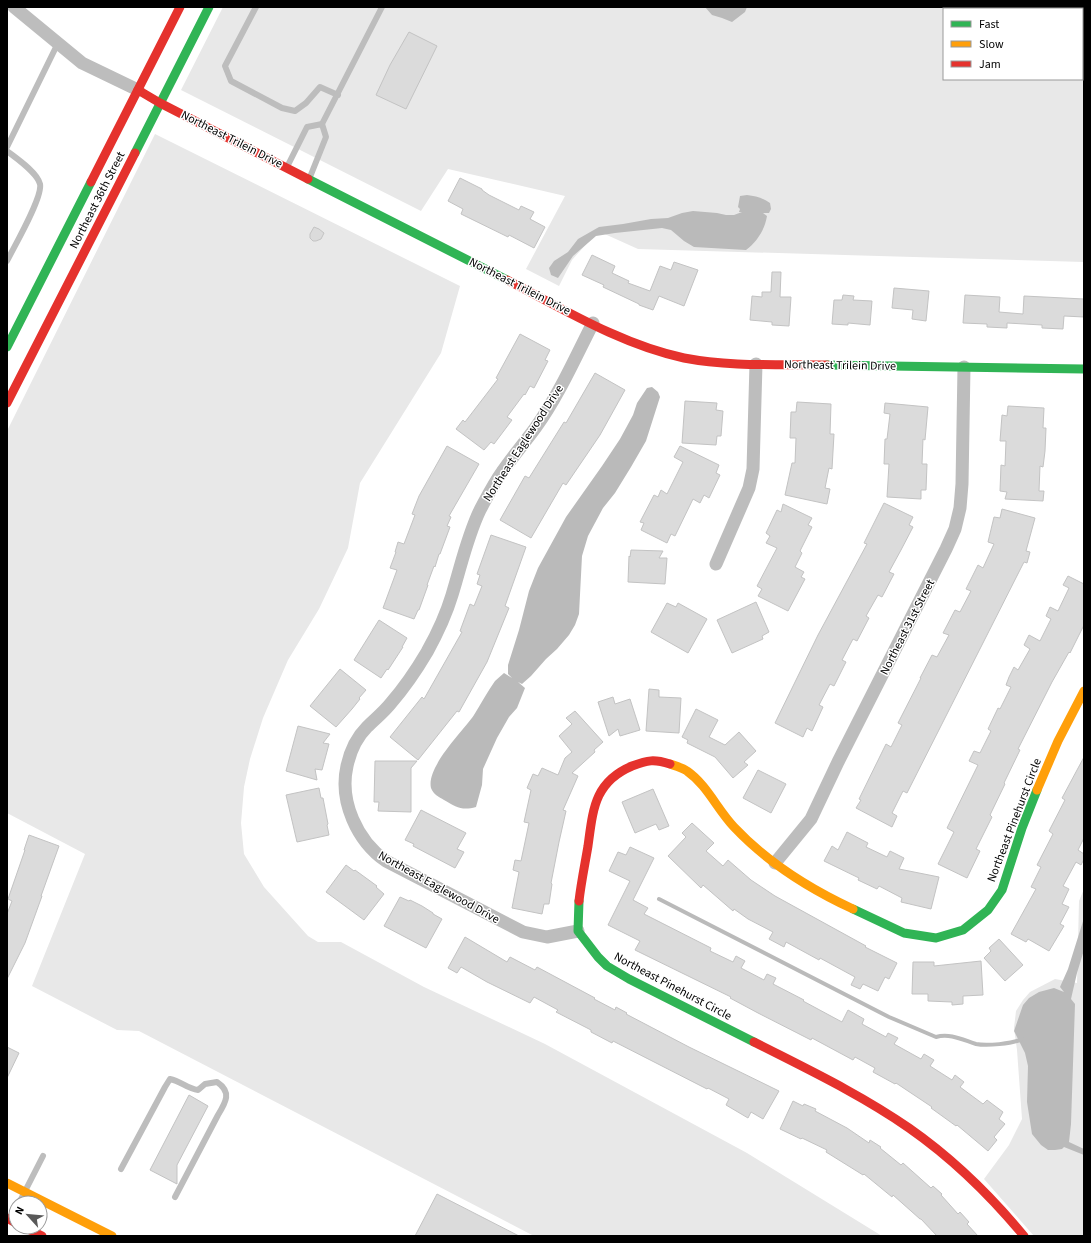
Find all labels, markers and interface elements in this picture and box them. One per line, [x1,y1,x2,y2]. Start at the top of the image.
legend [943,8,1083,80]
text: Fast [979,16,999,33]
text: Slow [979,36,1004,53]
text: Jam [979,56,1001,73]
street label: Northeast Trilein Drive [178,106,286,172]
street label: Northeast 36th Street [66,149,129,252]
street label: Northeast Trilein Drive [466,253,574,319]
street label: Northeast Trilein Drive [784,356,896,375]
street label: Northeast Eaglewood Drive [479,381,568,505]
street label: Northeast 31st Street [876,576,939,678]
street label: Northeast Pinehurst Circle [983,756,1046,884]
street label: Northeast Eaglewood Drive [375,847,503,928]
street label: Northeast Pinehurst Circle [611,948,735,1025]
north arrow [8,1195,48,1235]
text: N [11,1204,28,1217]

